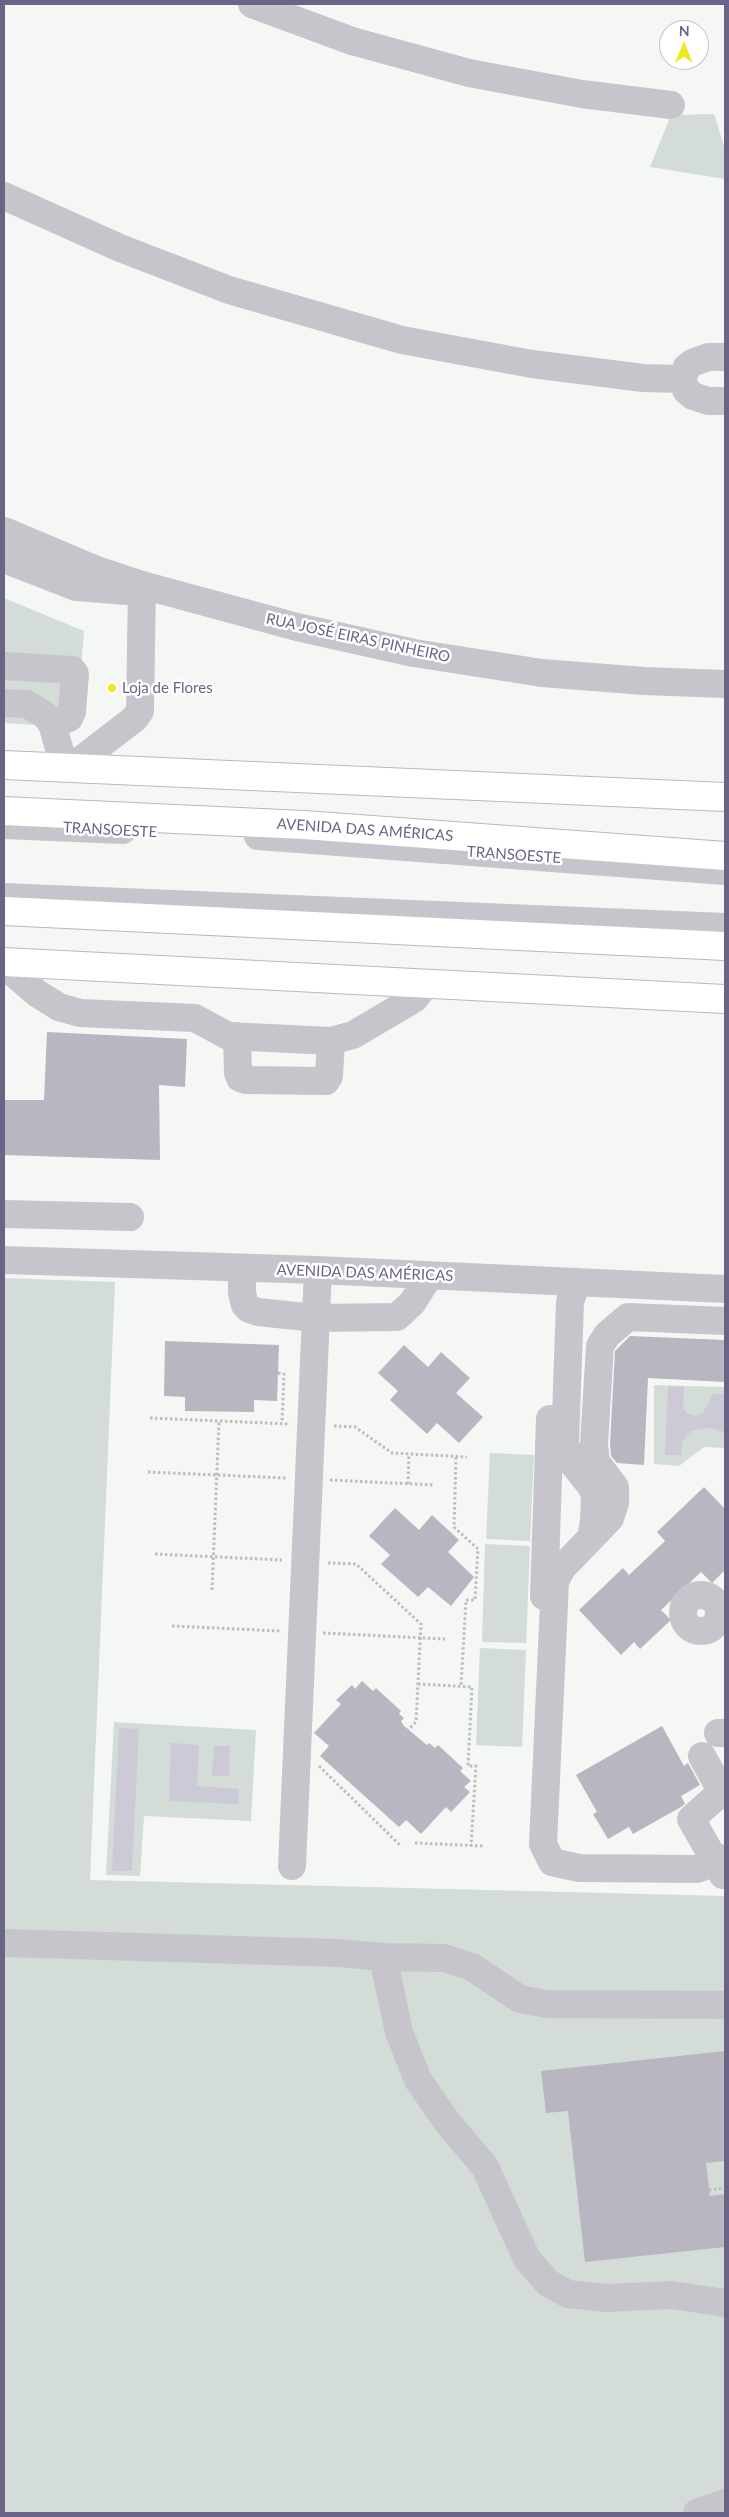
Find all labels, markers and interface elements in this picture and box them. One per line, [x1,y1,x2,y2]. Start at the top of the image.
north arrow [659,20,709,70]
text: N [679,22,690,39]
street label: RUA JOSÉ EIRAS PINHEIRO [264,610,452,666]
place label: Loja de Flores [122,679,213,697]
marker: Loja de Flores [106,682,118,694]
street label: AVENIDA DAS AMÉRICAS [276,815,454,845]
street label: TRANSOESTE [62,819,158,841]
street label: TRANSOESTE [466,843,562,867]
street label: AVENIDA DAS AMÉRICAS [276,1261,454,1285]

